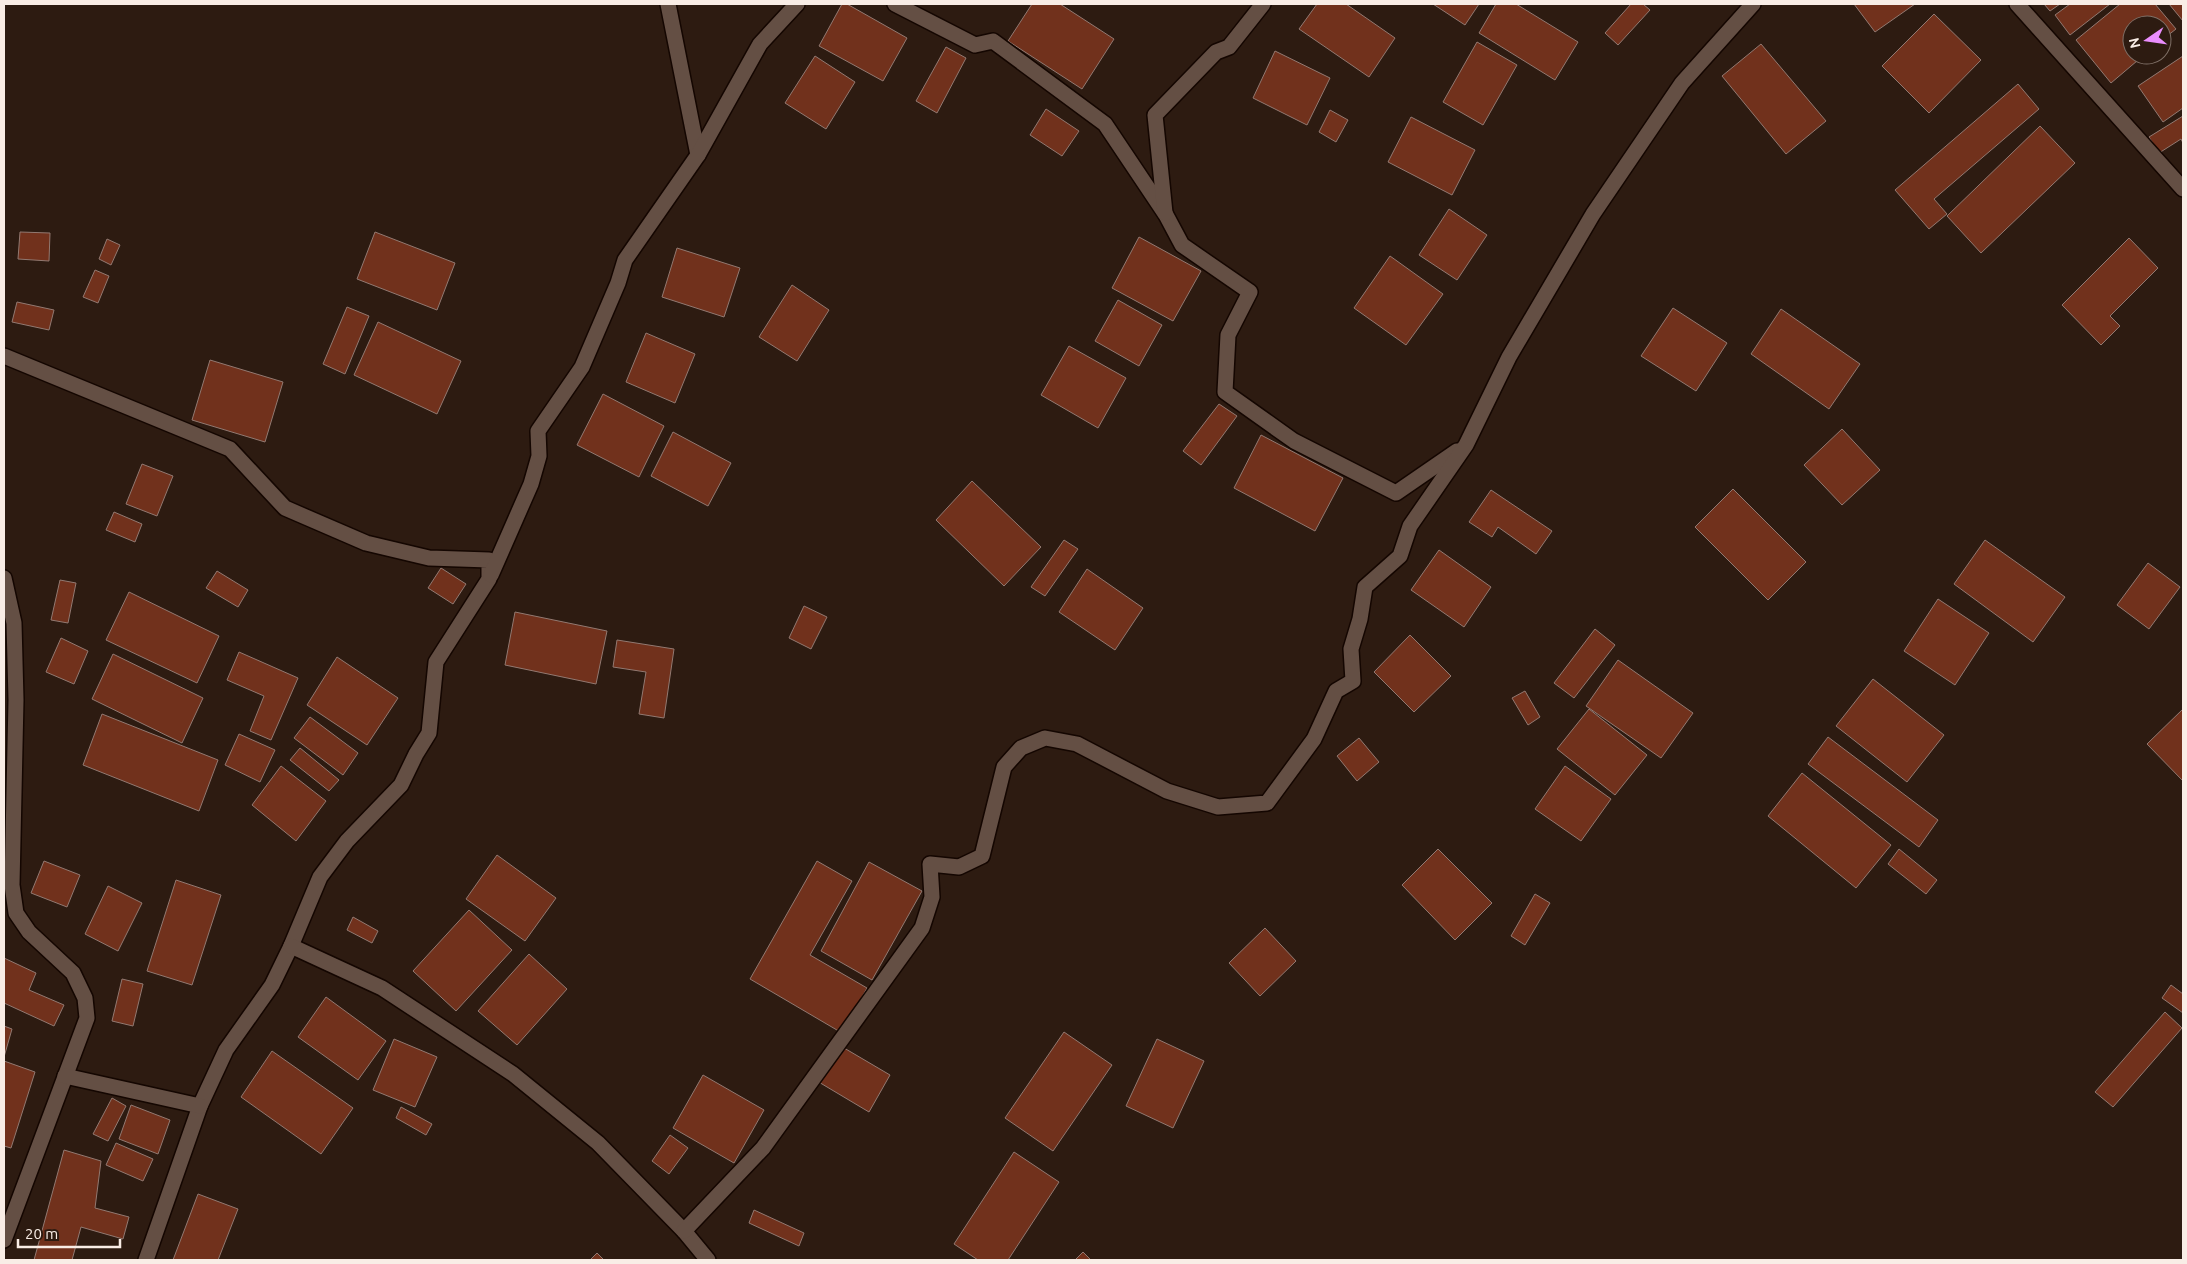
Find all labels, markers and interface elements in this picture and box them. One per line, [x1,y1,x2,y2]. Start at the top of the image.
north arrow [2122,15,2172,65]
text: N [2125,36,2143,50]
scale bar [18,1216,120,1248]
text: 20 m [25,1225,58,1242]

